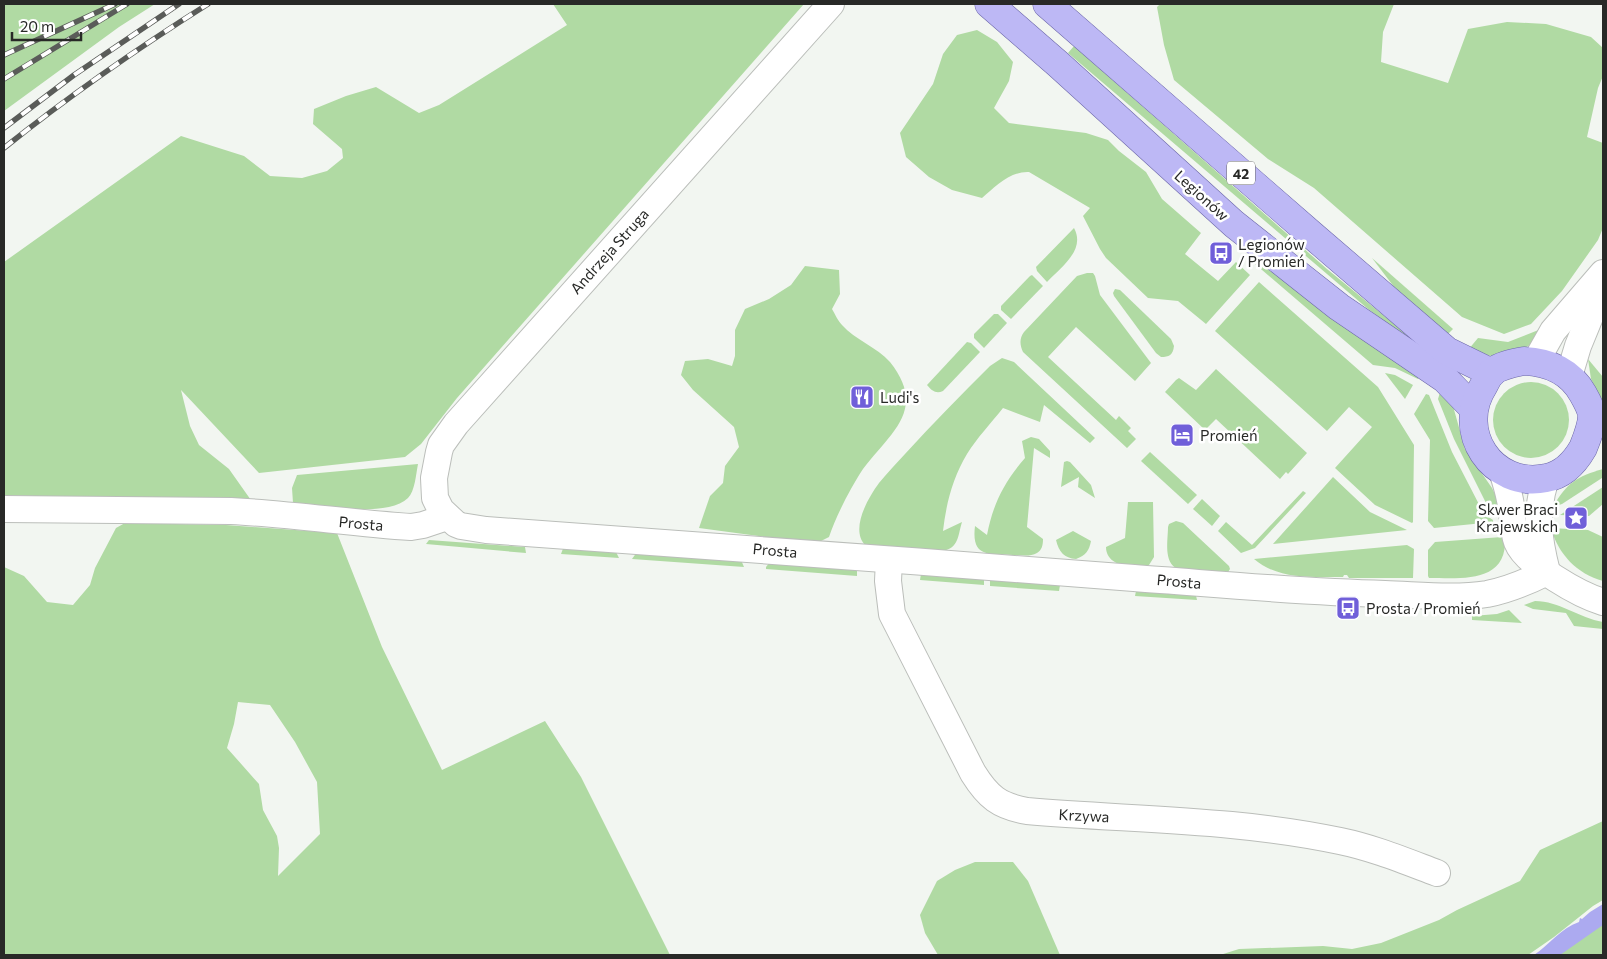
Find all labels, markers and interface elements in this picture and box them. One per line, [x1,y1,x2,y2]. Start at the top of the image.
scale bar [12,10,81,42]
text: 20 m [20,17,54,35]
road number: 42 [1227,162,1255,184]
street label: Legionów [1171,166,1233,224]
street label: Andrzeja Struga [566,205,652,297]
place label: Legionów / Promień [1238,235,1305,270]
bus stop icon: Legionów / Promień [1208,240,1234,266]
restaurant icon: Ludi's [849,384,875,410]
place label: Ludi's [880,388,920,406]
hotel icon: Promień [1169,422,1195,448]
place label: Promień [1200,426,1258,444]
place label: Skwer Braci Krajewskich [1476,500,1558,535]
place icon: Skwer Braci Krajewskich [1563,505,1589,531]
street label: Prosta [338,512,384,534]
street label: Prosta [752,539,798,561]
street label: Prosta [1156,570,1202,592]
bus stop icon: Prosta / Promień [1335,595,1361,621]
place label: Prosta / Promień [1366,599,1481,617]
street label: Krzywa [1058,805,1110,825]

